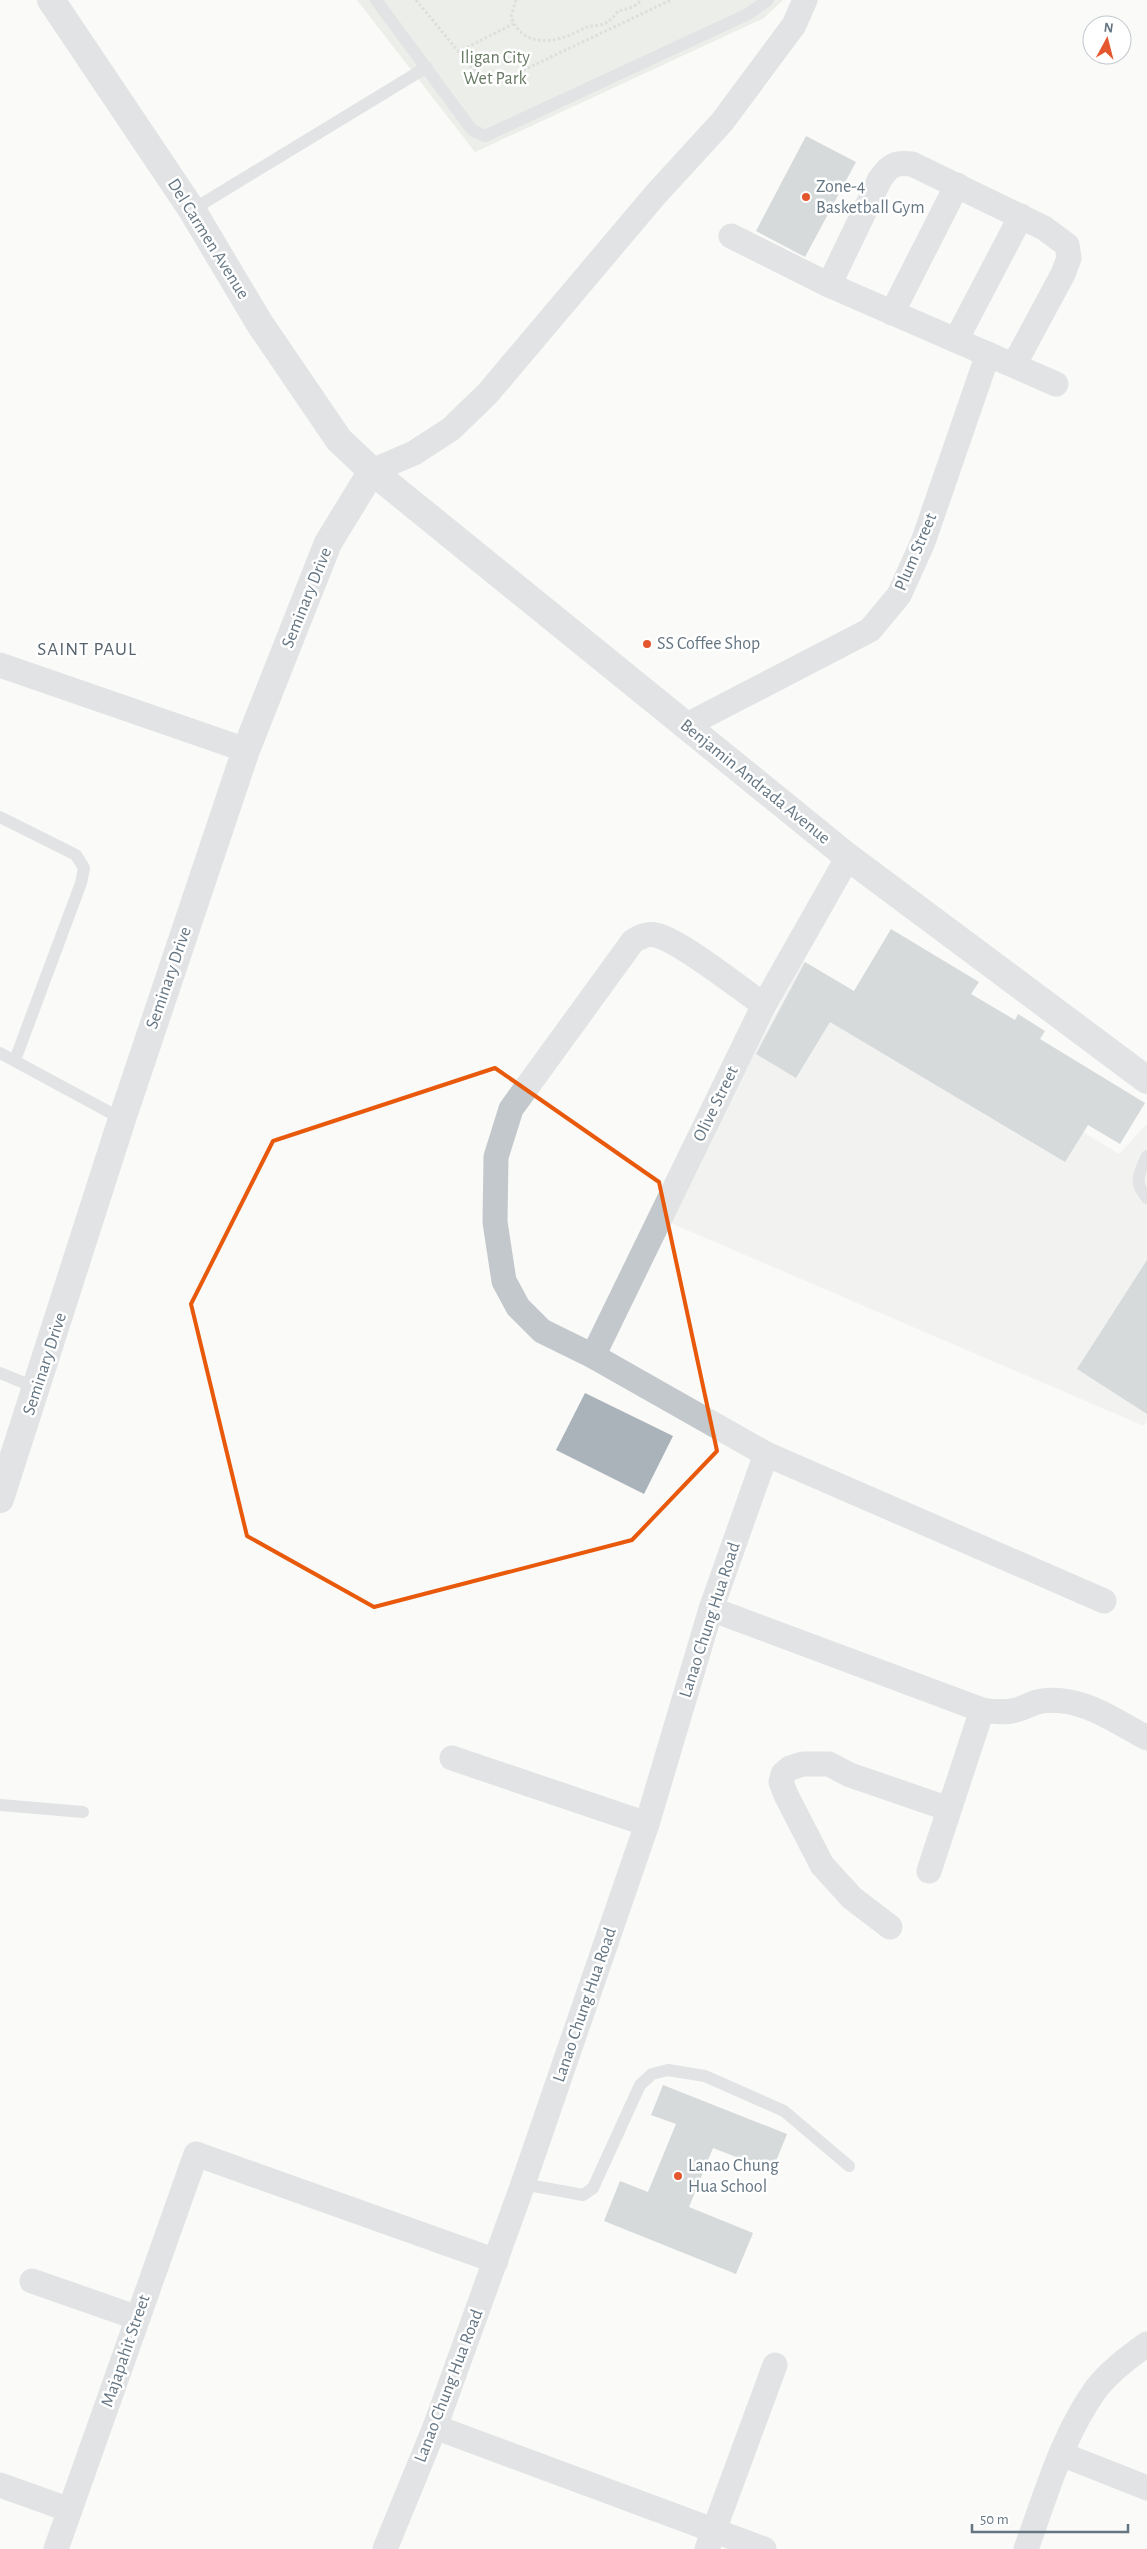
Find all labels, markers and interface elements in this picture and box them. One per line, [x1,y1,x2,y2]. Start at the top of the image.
north arrow [1082,15,1132,65]
text: N [1103,21,1114,36]
park label: Iligan City Wet Park [460,49,530,88]
street label: Del Carmen Avenue [164,176,252,302]
place label: Zone-4 Basketball Gym [816,178,925,217]
marker: Zone-4 Basketball Gym [800,191,812,203]
street label: Plum Street [892,510,941,594]
street label: Seminary Drive [279,545,335,651]
place label: SS Coffee Shop [657,635,760,653]
marker: SS Coffee Shop [641,638,653,650]
district label: SAINT PAUL [37,640,137,659]
street label: Benjamin Andrada Avenue [677,716,833,848]
street label: Seminary Drive [143,925,195,1031]
street label: Olive Street [690,1063,742,1144]
street label: Seminary Drive [20,1310,70,1418]
street label: Lanao Chung Hua Road [676,1540,744,1700]
street label: Lanao Chung Hua Road [550,1925,620,2085]
place label: Lanao Chung Hua School [688,2157,779,2196]
marker: Lanao Chung Hua School [672,2170,684,2182]
street label: Majapahit Street [98,2292,154,2410]
street label: Lanao Chung Hua Road [412,2307,486,2465]
scale bar [972,2502,1128,2534]
text: 50 m [980,2512,1009,2527]

